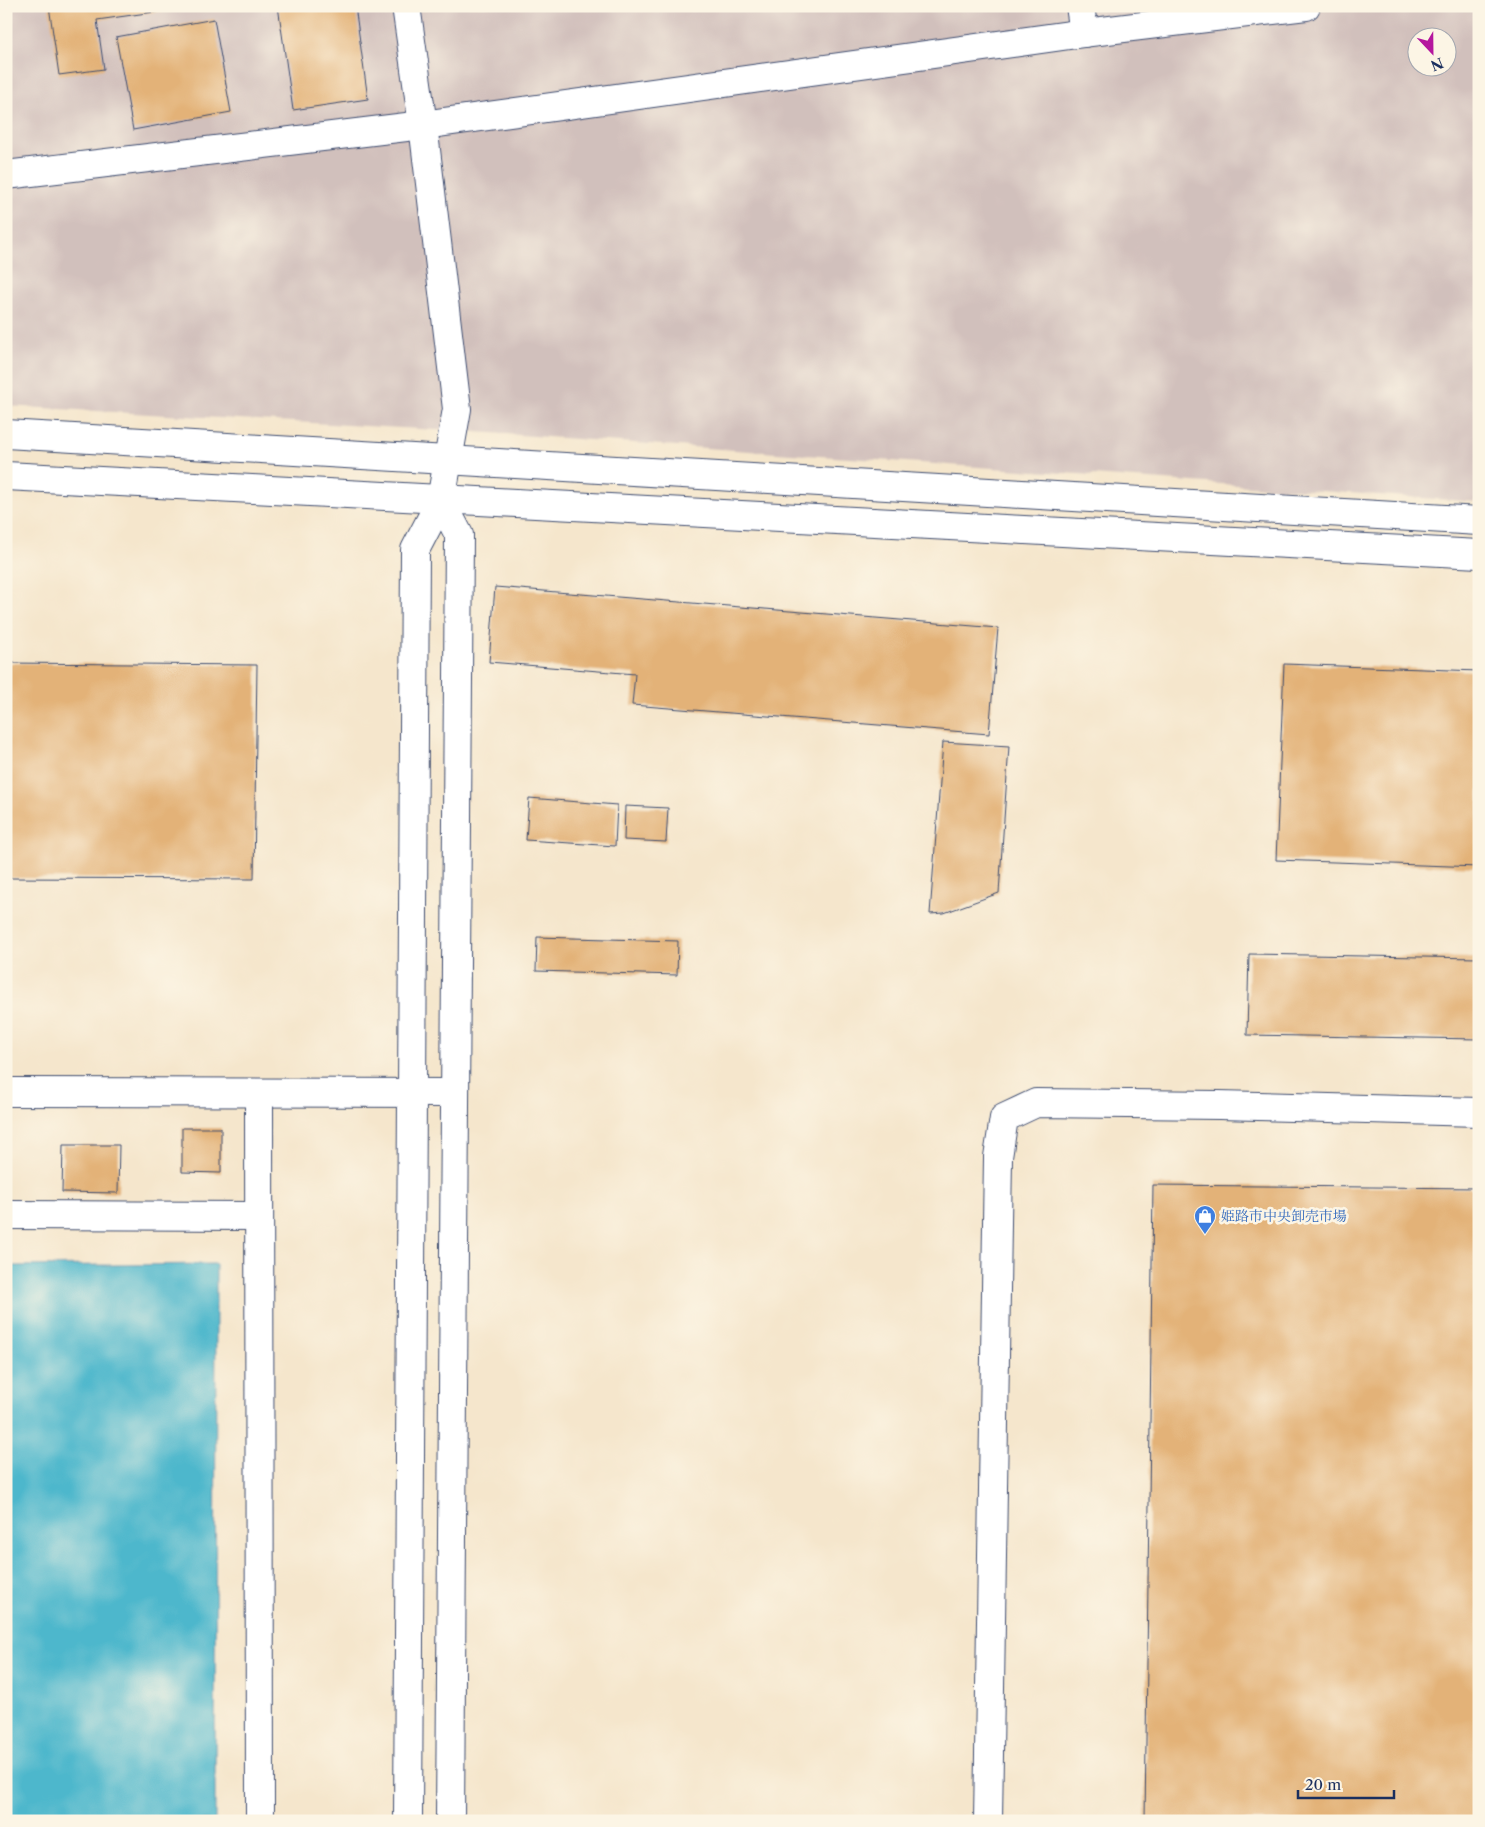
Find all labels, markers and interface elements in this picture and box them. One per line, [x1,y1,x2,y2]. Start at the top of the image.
north arrow [1408,28,1458,78]
text: N [1428,53,1446,75]
shop icon: 姫路市中央卸売市場 [1193,1204,1217,1235]
place label: 姫路市中央卸売市場 [1221,1207,1347,1225]
scale bar [1298,1767,1394,1799]
text: 20 m [1305,1775,1341,1794]

